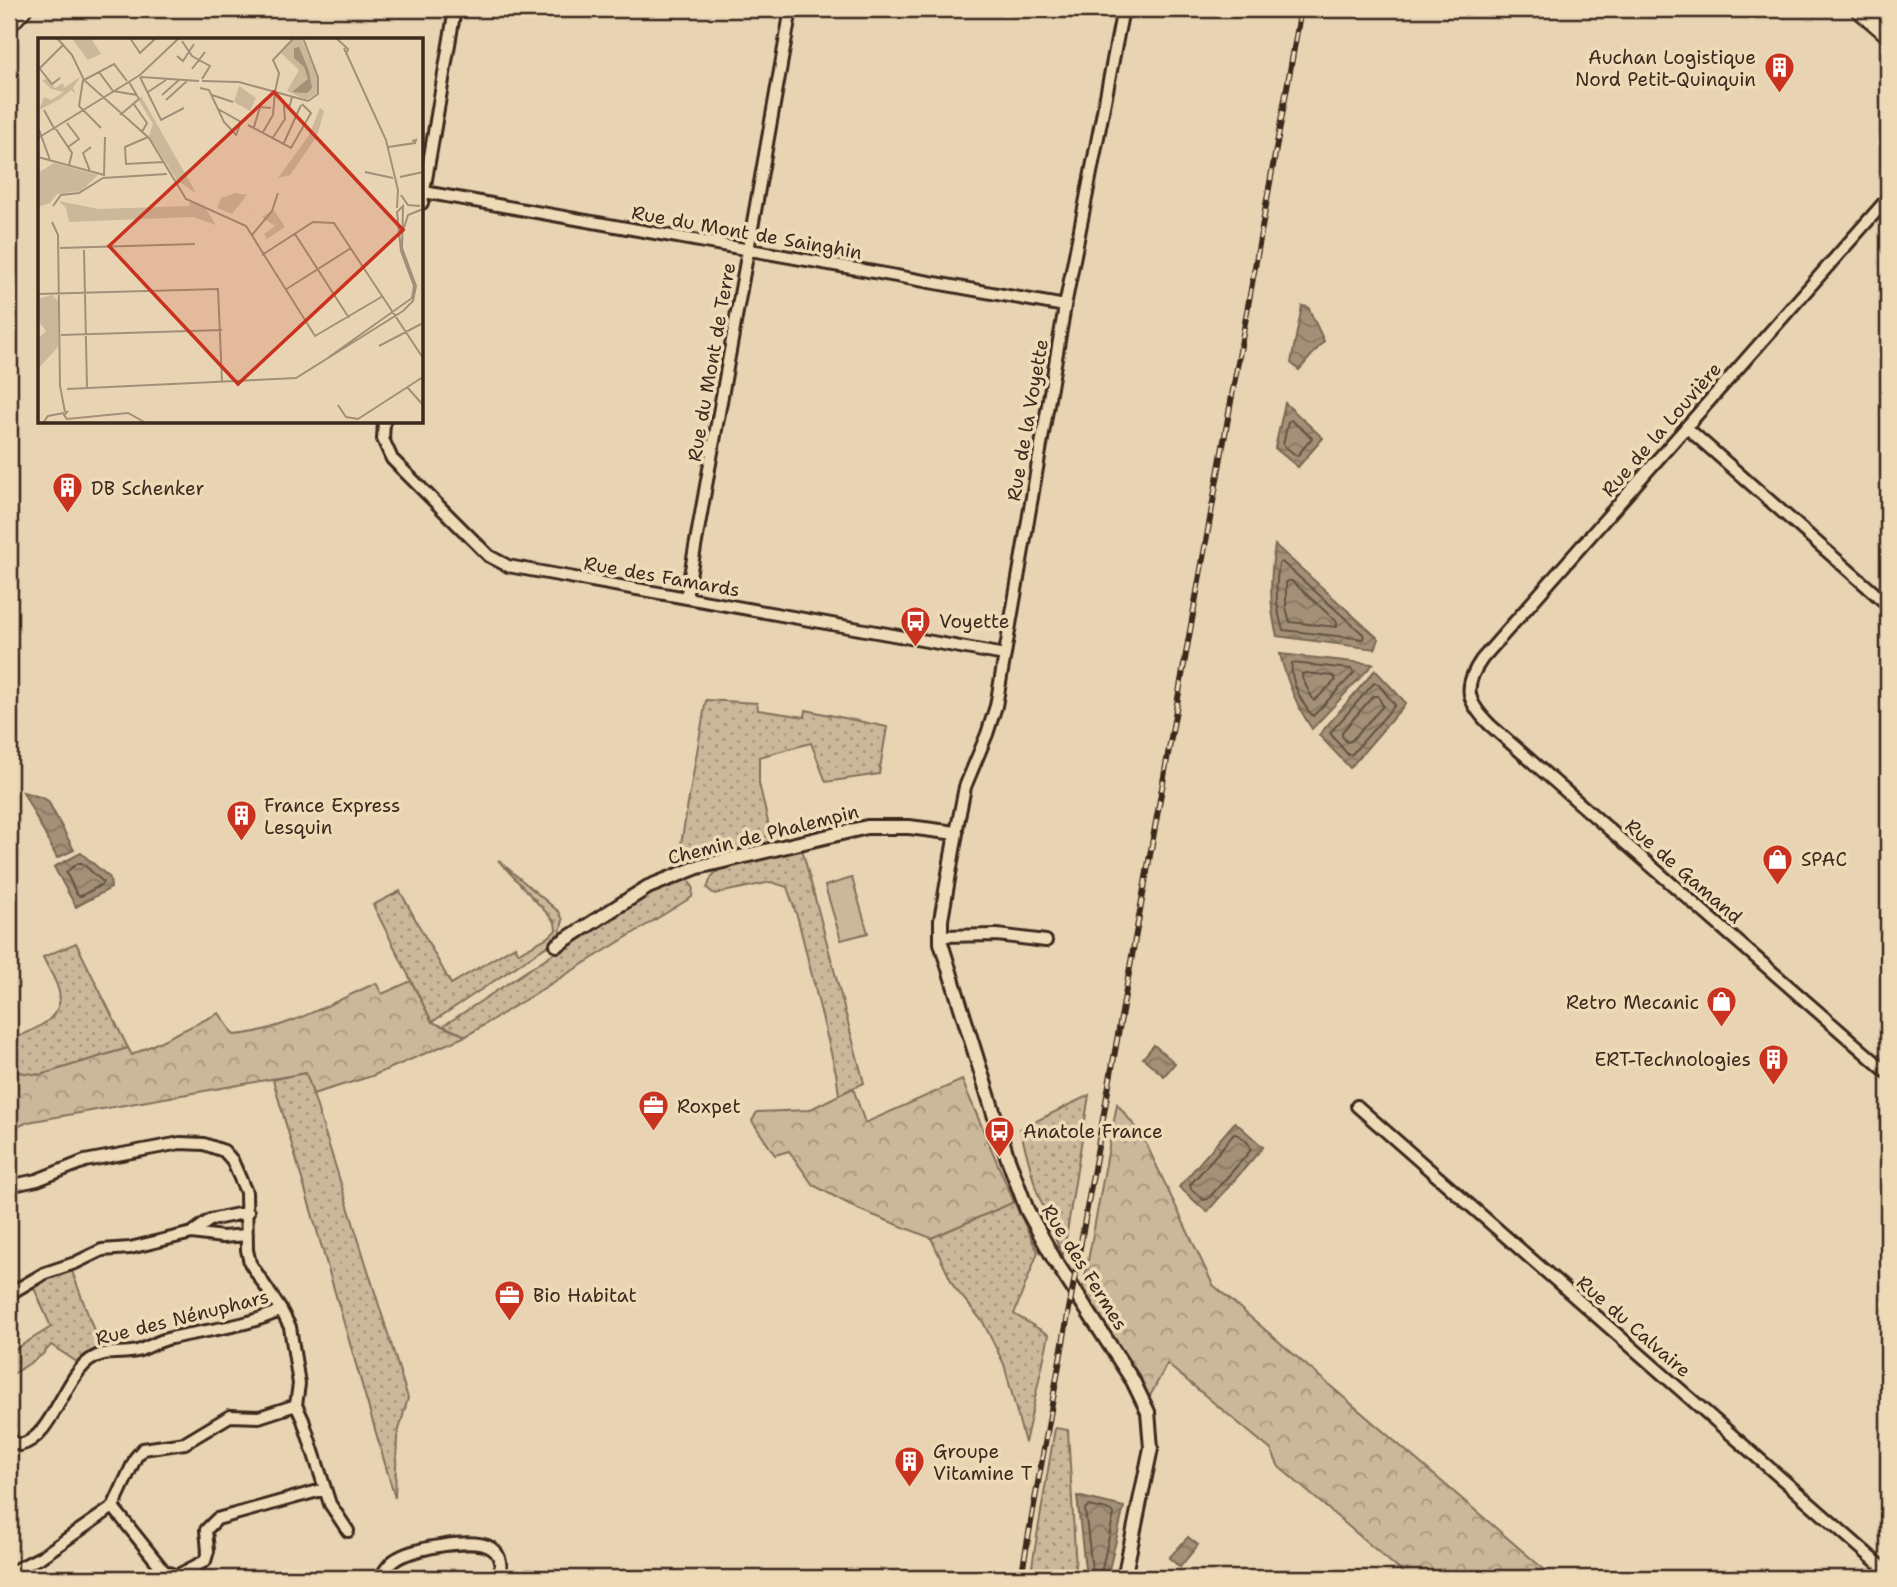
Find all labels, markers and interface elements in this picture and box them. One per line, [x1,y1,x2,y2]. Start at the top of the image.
inset map [38,38,424,424]
place label: Auchan Logistique Nord Petit-Quinquin [1575,45,1756,92]
building icon: Auchan Logistique Nord Petit-Quinquin [1762,51,1796,95]
street label: Rue du Mont de Sainghin [630,200,864,265]
street label: Rue du Mont de Terre [682,261,741,464]
street label: Rue de la Voyette [1001,337,1054,503]
street label: Rue de la Louvière [1596,357,1727,502]
building icon: DB Schenker [51,471,85,515]
place label: DB Schenker [91,476,204,501]
street label: Rue des Famards [582,550,742,603]
bus stop icon: Voyette [899,604,933,648]
place label: Voyette [939,609,1010,634]
place label: France Express Lesquin [264,793,400,840]
building icon: France Express Lesquin [224,799,258,843]
street label: Chemin de Phalempin [665,799,861,870]
street label: Rue de Gamand [1620,813,1748,929]
shop icon: SPAC [1761,842,1795,886]
place label: SPAC [1801,847,1847,872]
shop icon: Retro Mecanic [1705,985,1739,1029]
place label: Retro Mecanic [1566,990,1699,1015]
building icon: ERT-Technologies [1757,1042,1791,1086]
place label: ERT-Technologies [1594,1047,1751,1072]
office icon: Roxpet [637,1089,671,1133]
place label: Roxpet [677,1094,741,1119]
bus stop icon: Anatole France [983,1114,1017,1158]
place label: Anatole France [1023,1119,1163,1144]
street label: Rue des Fermes [1036,1200,1133,1335]
street label: Rue du Calvaire [1571,1270,1696,1383]
office icon: Bio Habitat [493,1278,527,1322]
place label: Bio Habitat [533,1283,637,1308]
street label: Rue des Nénuphars [93,1284,271,1351]
place label: Groupe Vitamine T [933,1439,1033,1486]
building icon: Groupe Vitamine T [893,1445,927,1489]

